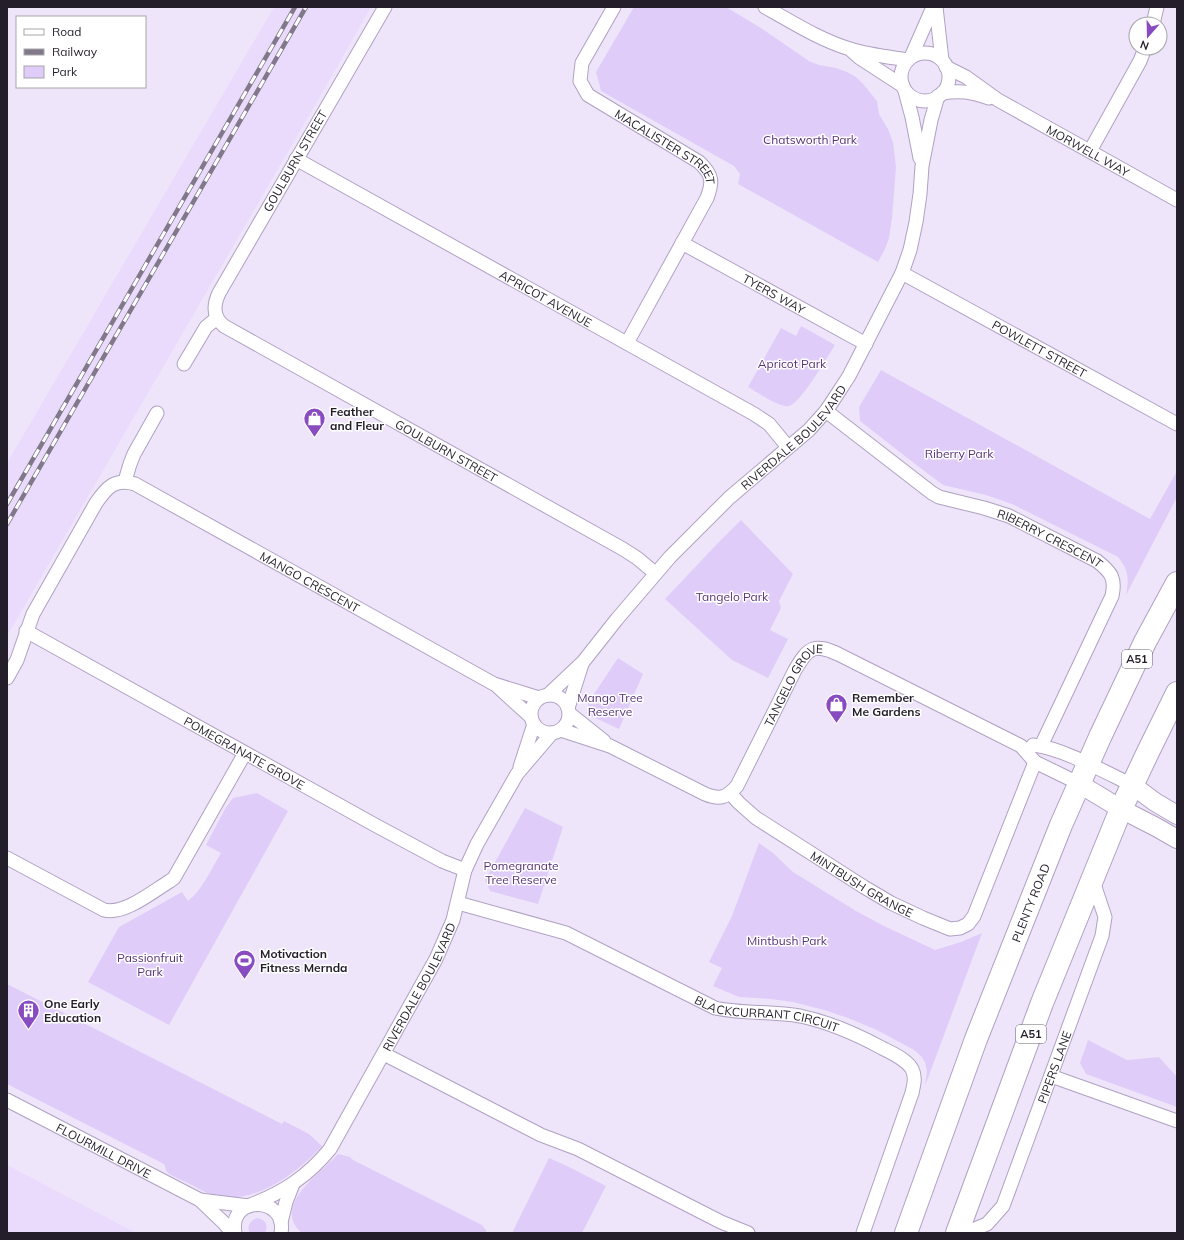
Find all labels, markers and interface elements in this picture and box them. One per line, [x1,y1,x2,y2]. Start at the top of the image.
legend [16,16,146,88]
north arrow [1128,16,1168,56]
text: Road [52,24,81,39]
text: N [1138,37,1151,53]
text: Railway [52,44,98,59]
text: Park [52,64,78,79]
street label: MACALISTER STREET [612,106,719,185]
street label: GOULBURN STREET [260,107,331,214]
street label: MORWELL WAY [1044,121,1133,180]
park label: Chatsworth Park [763,132,858,147]
street label: APRICOT AVENUE [497,266,595,330]
street label: TYERS WAY [740,270,808,317]
street label: POWLETT STREET [990,317,1090,381]
park label: Apricot Park [758,356,827,371]
street label: RIVERDALE BOULEVARD [737,382,849,492]
place label: Feather and Fleur [330,404,384,433]
shop icon: Feather and Fleur [301,405,327,438]
street label: GOULBURN STREET [393,416,501,485]
park label: Riberry Park [925,446,994,461]
street label: RIBERRY CRESCENT [996,505,1107,571]
street label: MANGO CRESCENT [258,548,363,616]
park label: Tangelo Park [696,589,769,604]
street label: TANGELO GROVE [761,641,823,729]
road number: A51 [1122,650,1152,668]
park label: Mango Tree Reserve [577,690,643,719]
place label: Remember Me Gardens [852,690,921,719]
shop icon: Remember Me Gardens [823,691,849,724]
street label: POMEGRANATE GROVE [181,713,308,792]
street label: MINTBUSH GRANGE [808,847,916,920]
park label: Pomegranate Tree Reserve [483,858,559,887]
street label: PLENTY ROAD [1008,861,1053,944]
street label: RIVERDALE BOULEVARD [379,920,459,1054]
park label: Mintbush Park [747,933,828,948]
place label: Motivaction Fitness Mernda [260,946,348,975]
sports icon: Motivaction Fitness Mernda [231,947,257,980]
park label: Passionfruit Park [117,950,183,979]
street label: BLACKCURRANT CIRCUIT [692,992,842,1035]
place label: One Early Education [44,996,101,1025]
building icon: One Early Education [16,997,42,1030]
road number: A51 [1016,1025,1046,1043]
street label: PIPERS LANE [1034,1029,1074,1105]
street label: FLOURMILL DRIVE [54,1119,154,1181]

